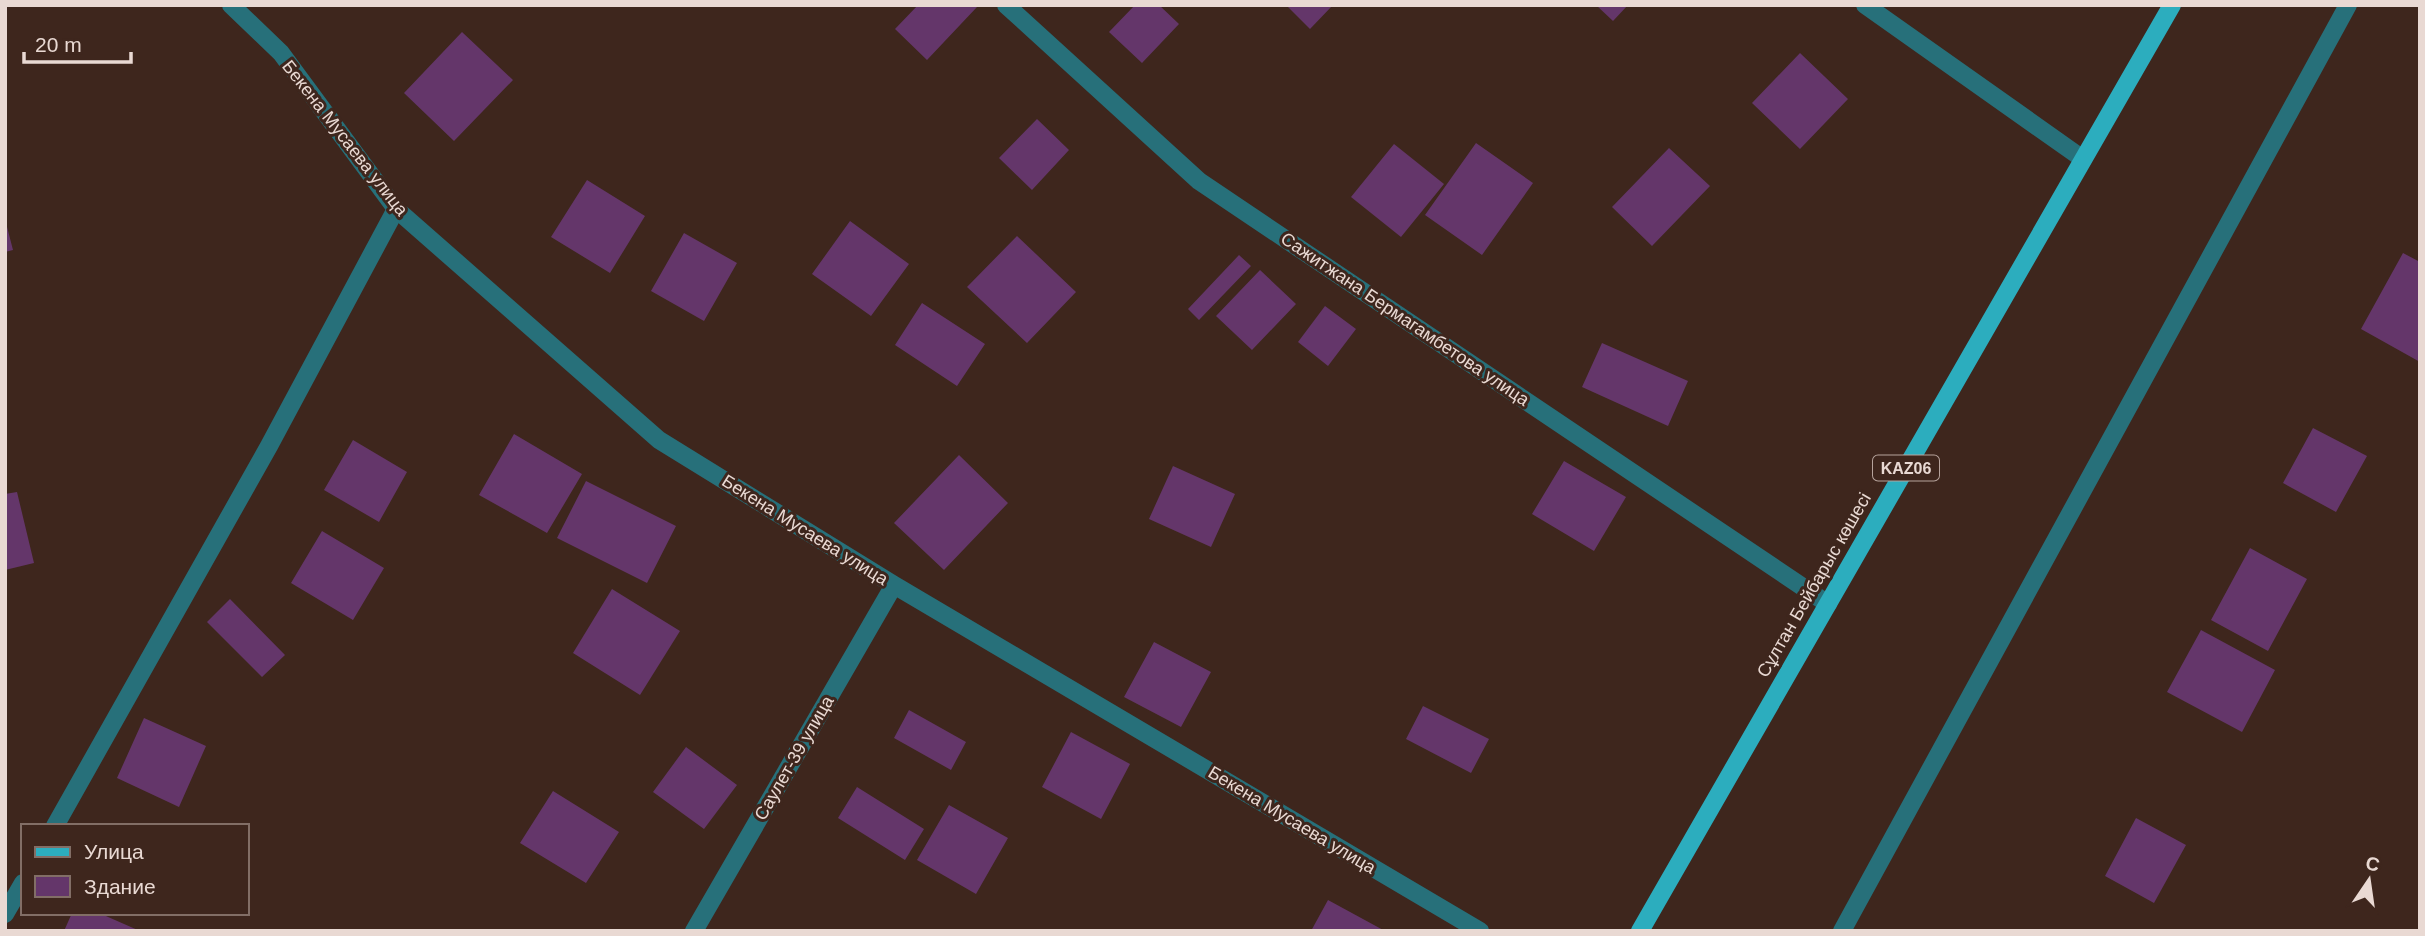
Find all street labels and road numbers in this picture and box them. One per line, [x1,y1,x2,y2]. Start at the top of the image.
street label: Бекена Мусаева улица [278,56,413,220]
street label: Сажитжана Бермагамбетова улица [1277,228,1534,410]
road number: KAZ06 [1873,456,1939,481]
street label: Бекена Мусаева улица [718,471,892,590]
street label: Сұлтан Бейбарыс көшесі [1753,489,1875,681]
street label: Саулет-39 улица [750,691,838,824]
street label: Бекена Мусаева улица [1205,762,1380,878]

